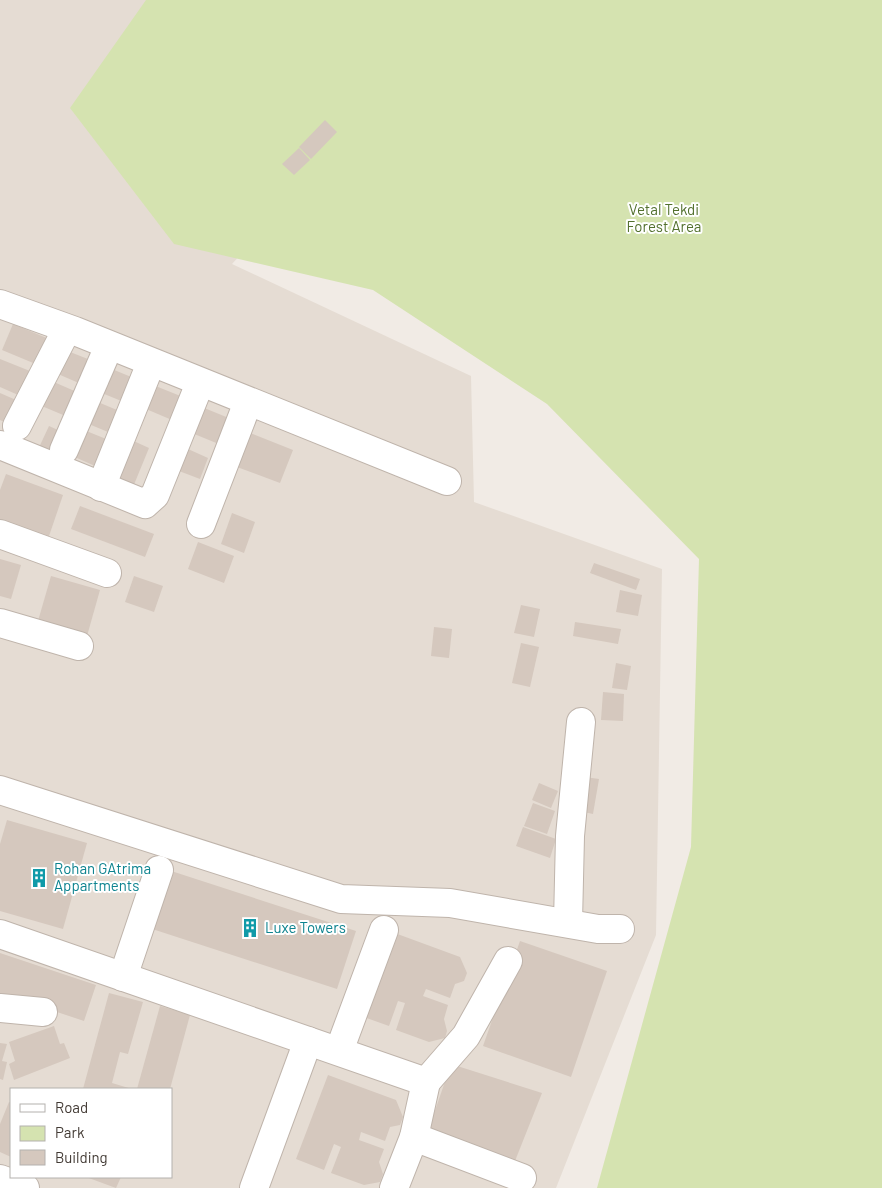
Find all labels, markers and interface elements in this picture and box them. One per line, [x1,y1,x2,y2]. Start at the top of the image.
park label: Vetal Tekdi Forest Area [626,200,702,235]
place label: Rohan GAtrima Appartments [54,859,151,894]
building icon: Rohan GAtrima Appartments [28,867,50,889]
building icon: Luxe Towers [239,917,261,939]
place label: Luxe Towers [265,918,346,936]
legend [10,1088,172,1178]
text: Road [55,1098,88,1116]
text: Park [55,1123,85,1141]
text: Building [55,1148,108,1166]

